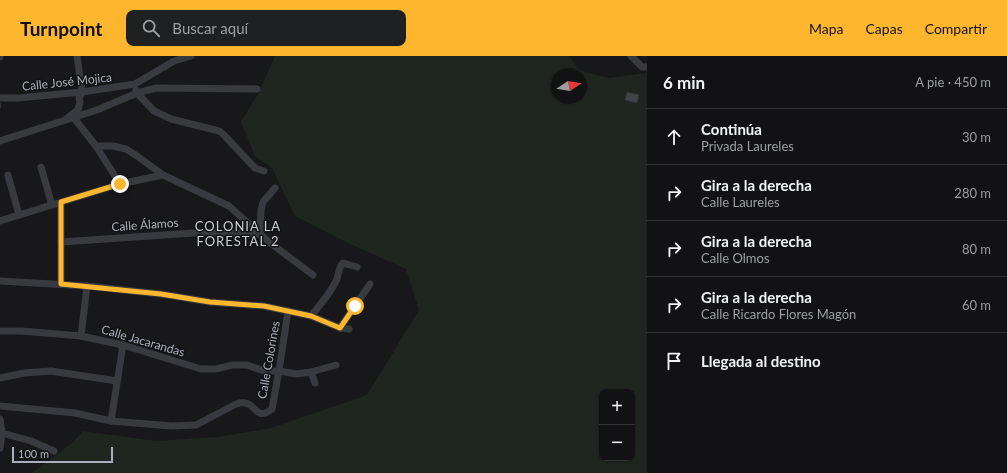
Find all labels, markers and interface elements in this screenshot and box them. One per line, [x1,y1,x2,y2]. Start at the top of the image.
search box [126,10,406,46]
text: Turnpoint [20,17,102,40]
icon: search [140,17,162,39]
text: Buscar aquí [172,19,248,37]
text: Mapa [809,20,844,37]
text: Capas [866,20,903,37]
text: Compartir [925,20,987,37]
north arrow [551,68,587,104]
street label: Calle José Mojica [21,69,113,94]
text: 6 min [663,72,705,93]
text: A pie · 450 m [915,74,991,90]
text: Continúa [701,120,762,138]
icon: ahead [663,126,685,148]
text: 30 m [962,129,991,145]
text: Privada Laureles [701,138,794,154]
route end [111,175,129,193]
text: Gira a la derecha [701,176,812,194]
icon: right [663,182,685,204]
text: 280 m [954,185,991,201]
text: Calle Laureles [701,194,780,210]
street label: Calle Álamos [111,215,179,234]
district label: COLONIA LA FORESTAL 2 [195,218,281,249]
text: Gira a la derecha [701,232,812,250]
icon: right [663,238,685,260]
text: 80 m [962,241,991,257]
text: Calle Olmos [701,250,770,266]
text: Gira a la derecha [701,288,812,306]
icon: right [663,294,685,316]
route start [346,297,364,315]
text: 60 m [962,297,991,313]
text: Calle Ricardo Flores Magón [701,306,856,322]
street label: Calle Colorines [254,320,283,400]
street label: Calle Jacarandas [100,321,187,360]
icon: arrive [663,350,685,372]
text: Llegada al destino [701,352,821,370]
map controls [599,389,635,461]
button: + [599,389,635,425]
button: − [599,425,635,461]
scale bar [12,445,113,464]
text: 100 m [18,447,49,460]

